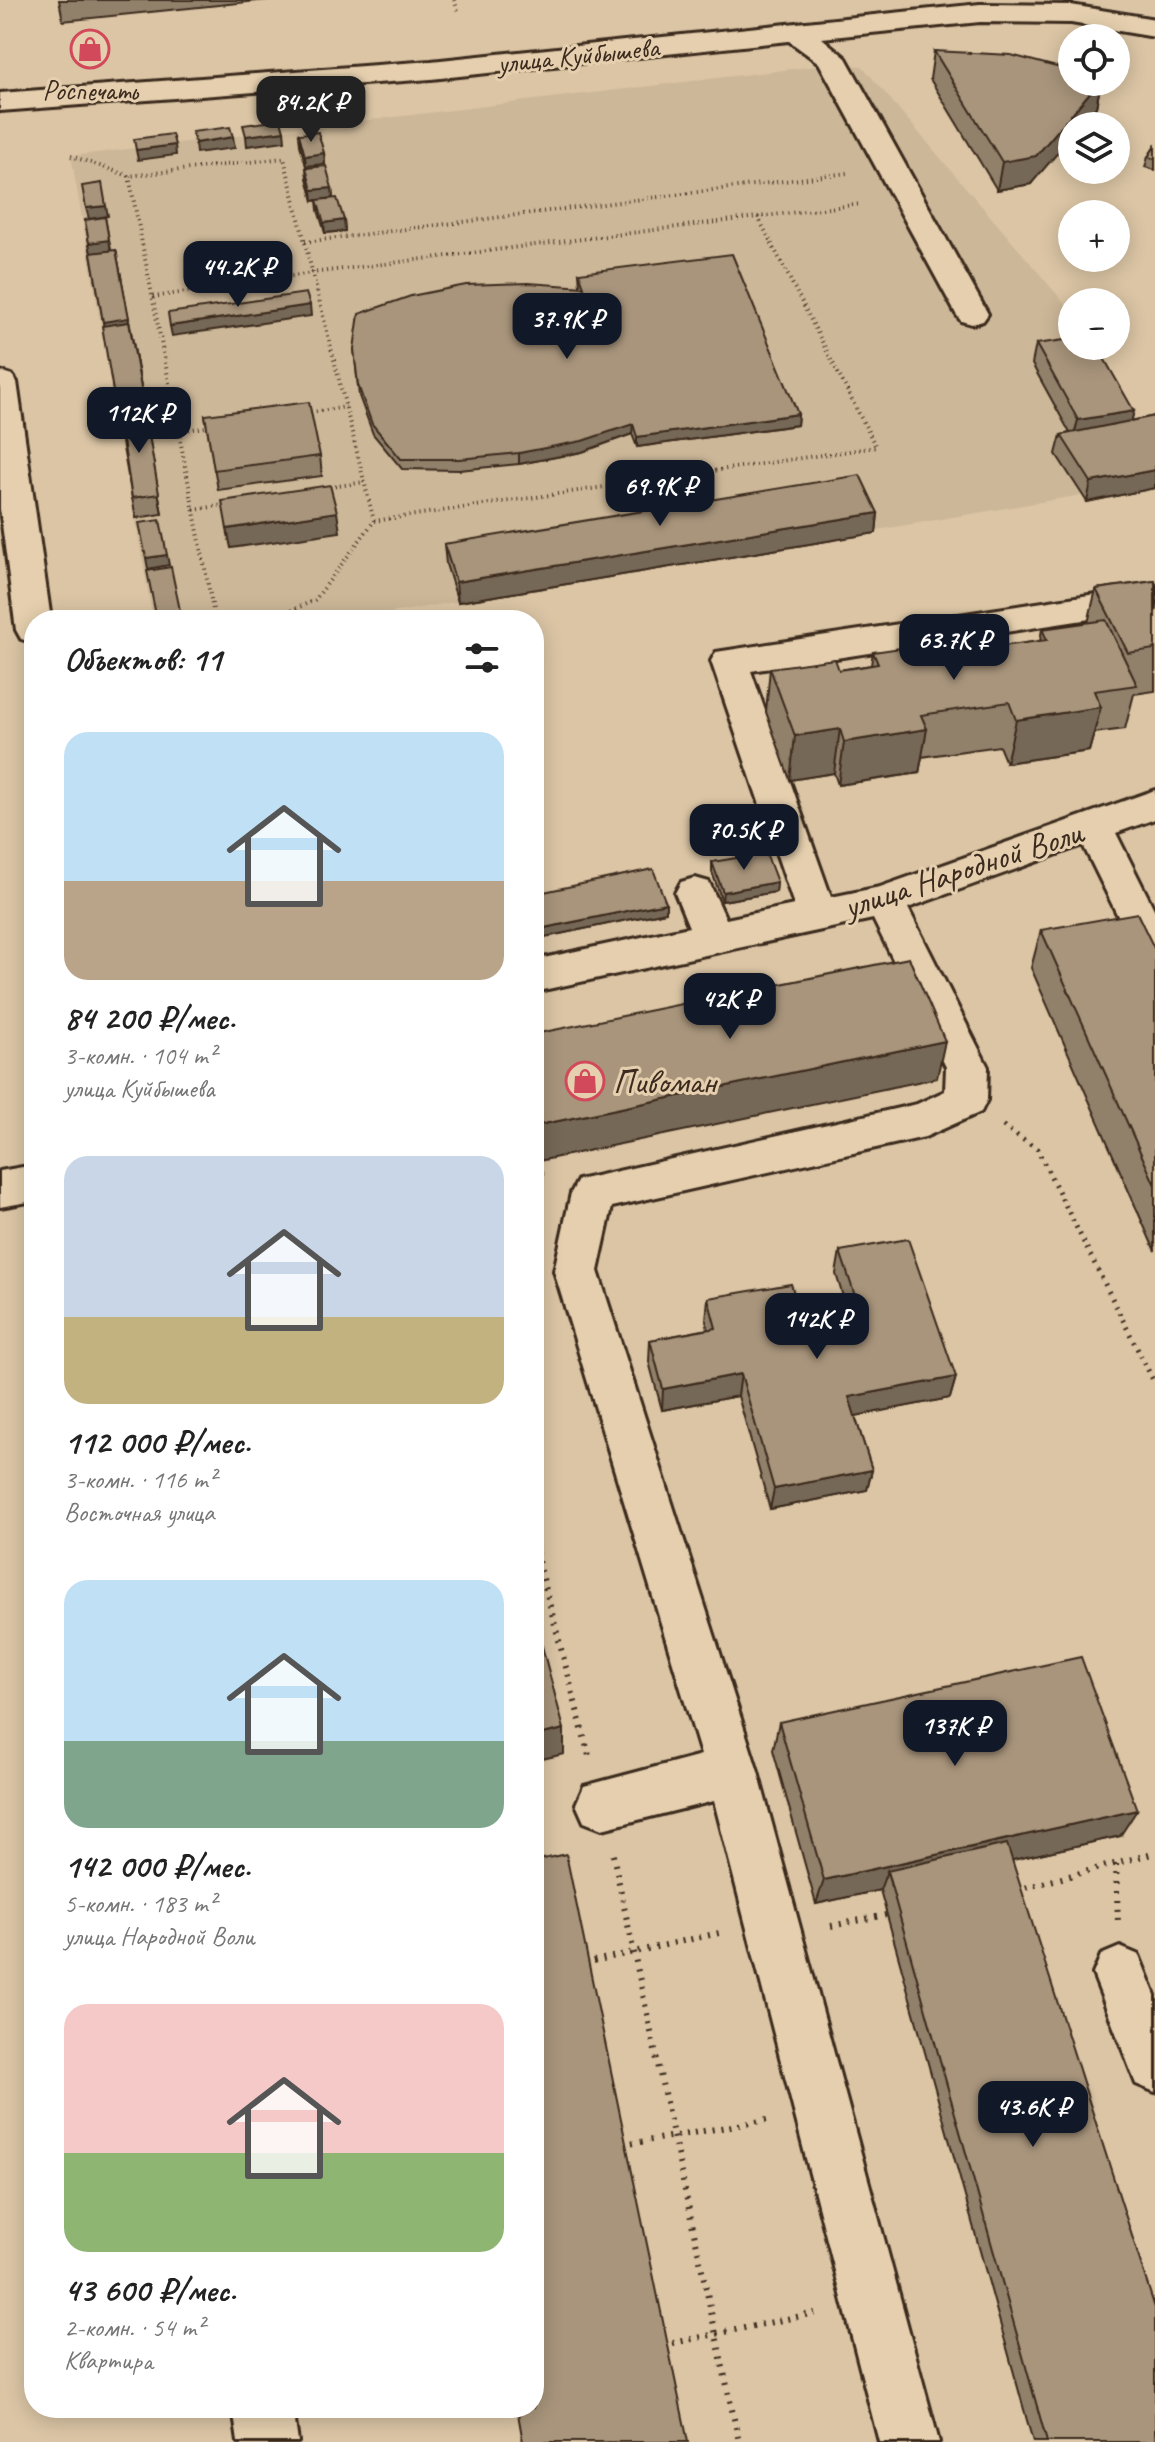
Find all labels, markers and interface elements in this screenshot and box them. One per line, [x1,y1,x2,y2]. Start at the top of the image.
map controls [1058,24,1130,360]
button: locate [1058,24,1130,96]
shop icon: Роспечать [69,28,111,70]
street label: улица Куйбышева [494,29,662,81]
place label: Роспечать [42,73,140,108]
pin: 84.2K ₽ [237,76,385,144]
text: 84.2K ₽ [274,85,348,118]
button: layers [1058,112,1130,184]
button: + [1058,200,1130,272]
pin: 44.2K ₽ [164,241,312,309]
text: 44.2K ₽ [201,250,275,283]
button: − [1058,288,1130,360]
pin: 37.9K ₽ [493,293,641,361]
text: 37.9K ₽ [531,302,603,335]
pin: 112K ₽ [74,387,204,455]
text: 112K ₽ [105,396,173,429]
pin: 69.9K ₽ [586,460,734,528]
text: 69.9K ₽ [623,469,697,502]
pin: 63.7K ₽ [880,614,1028,682]
text: 63.7K ₽ [917,623,991,656]
icon: filters [460,636,504,680]
text: Объектов: 11 [64,637,222,680]
icon: home [212,784,356,928]
pin: 70.5K ₽ [670,804,818,872]
street label: улица Народной Воли [836,809,1090,929]
text: 70.5K ₽ [708,813,780,846]
pin: 42K ₽ [674,973,786,1041]
text: 42K ₽ [702,982,758,1015]
text: 84 200 ₽/мес. [64,996,235,1039]
text: 3-комн. · 104 m² [64,1039,216,1072]
shop icon: Пивоман [564,1060,606,1102]
place label: Пивоман [613,1060,719,1103]
text: улица Куйбышева [64,1072,215,1105]
icon: home [212,1208,356,1352]
pin: 142K ₽ [752,1293,882,1361]
text: 142K ₽ [783,1302,851,1335]
text: 112 000 ₽/мес. [64,1420,251,1463]
text: 3-комн. · 116 m² [64,1463,216,1496]
text: Восточная улица [64,1496,214,1529]
icon: home [212,1632,356,1776]
pin: 137K ₽ [890,1700,1020,1768]
text: 137K ₽ [921,1709,989,1742]
text: 142 000 ₽/мес. [64,1844,251,1887]
text: 5-комн. · 183 m² [64,1887,216,1920]
text: улица Народной Воли [64,1920,254,1953]
icon: home [212,2056,356,2200]
pin: 43.6K ₽ [959,2081,1107,2149]
text: 43.6K ₽ [996,2090,1070,2123]
text: 43 600 ₽/мес. [64,2268,236,2311]
text: 2-комн. · 54 m² [64,2311,204,2344]
text: Квартира [64,2344,153,2377]

